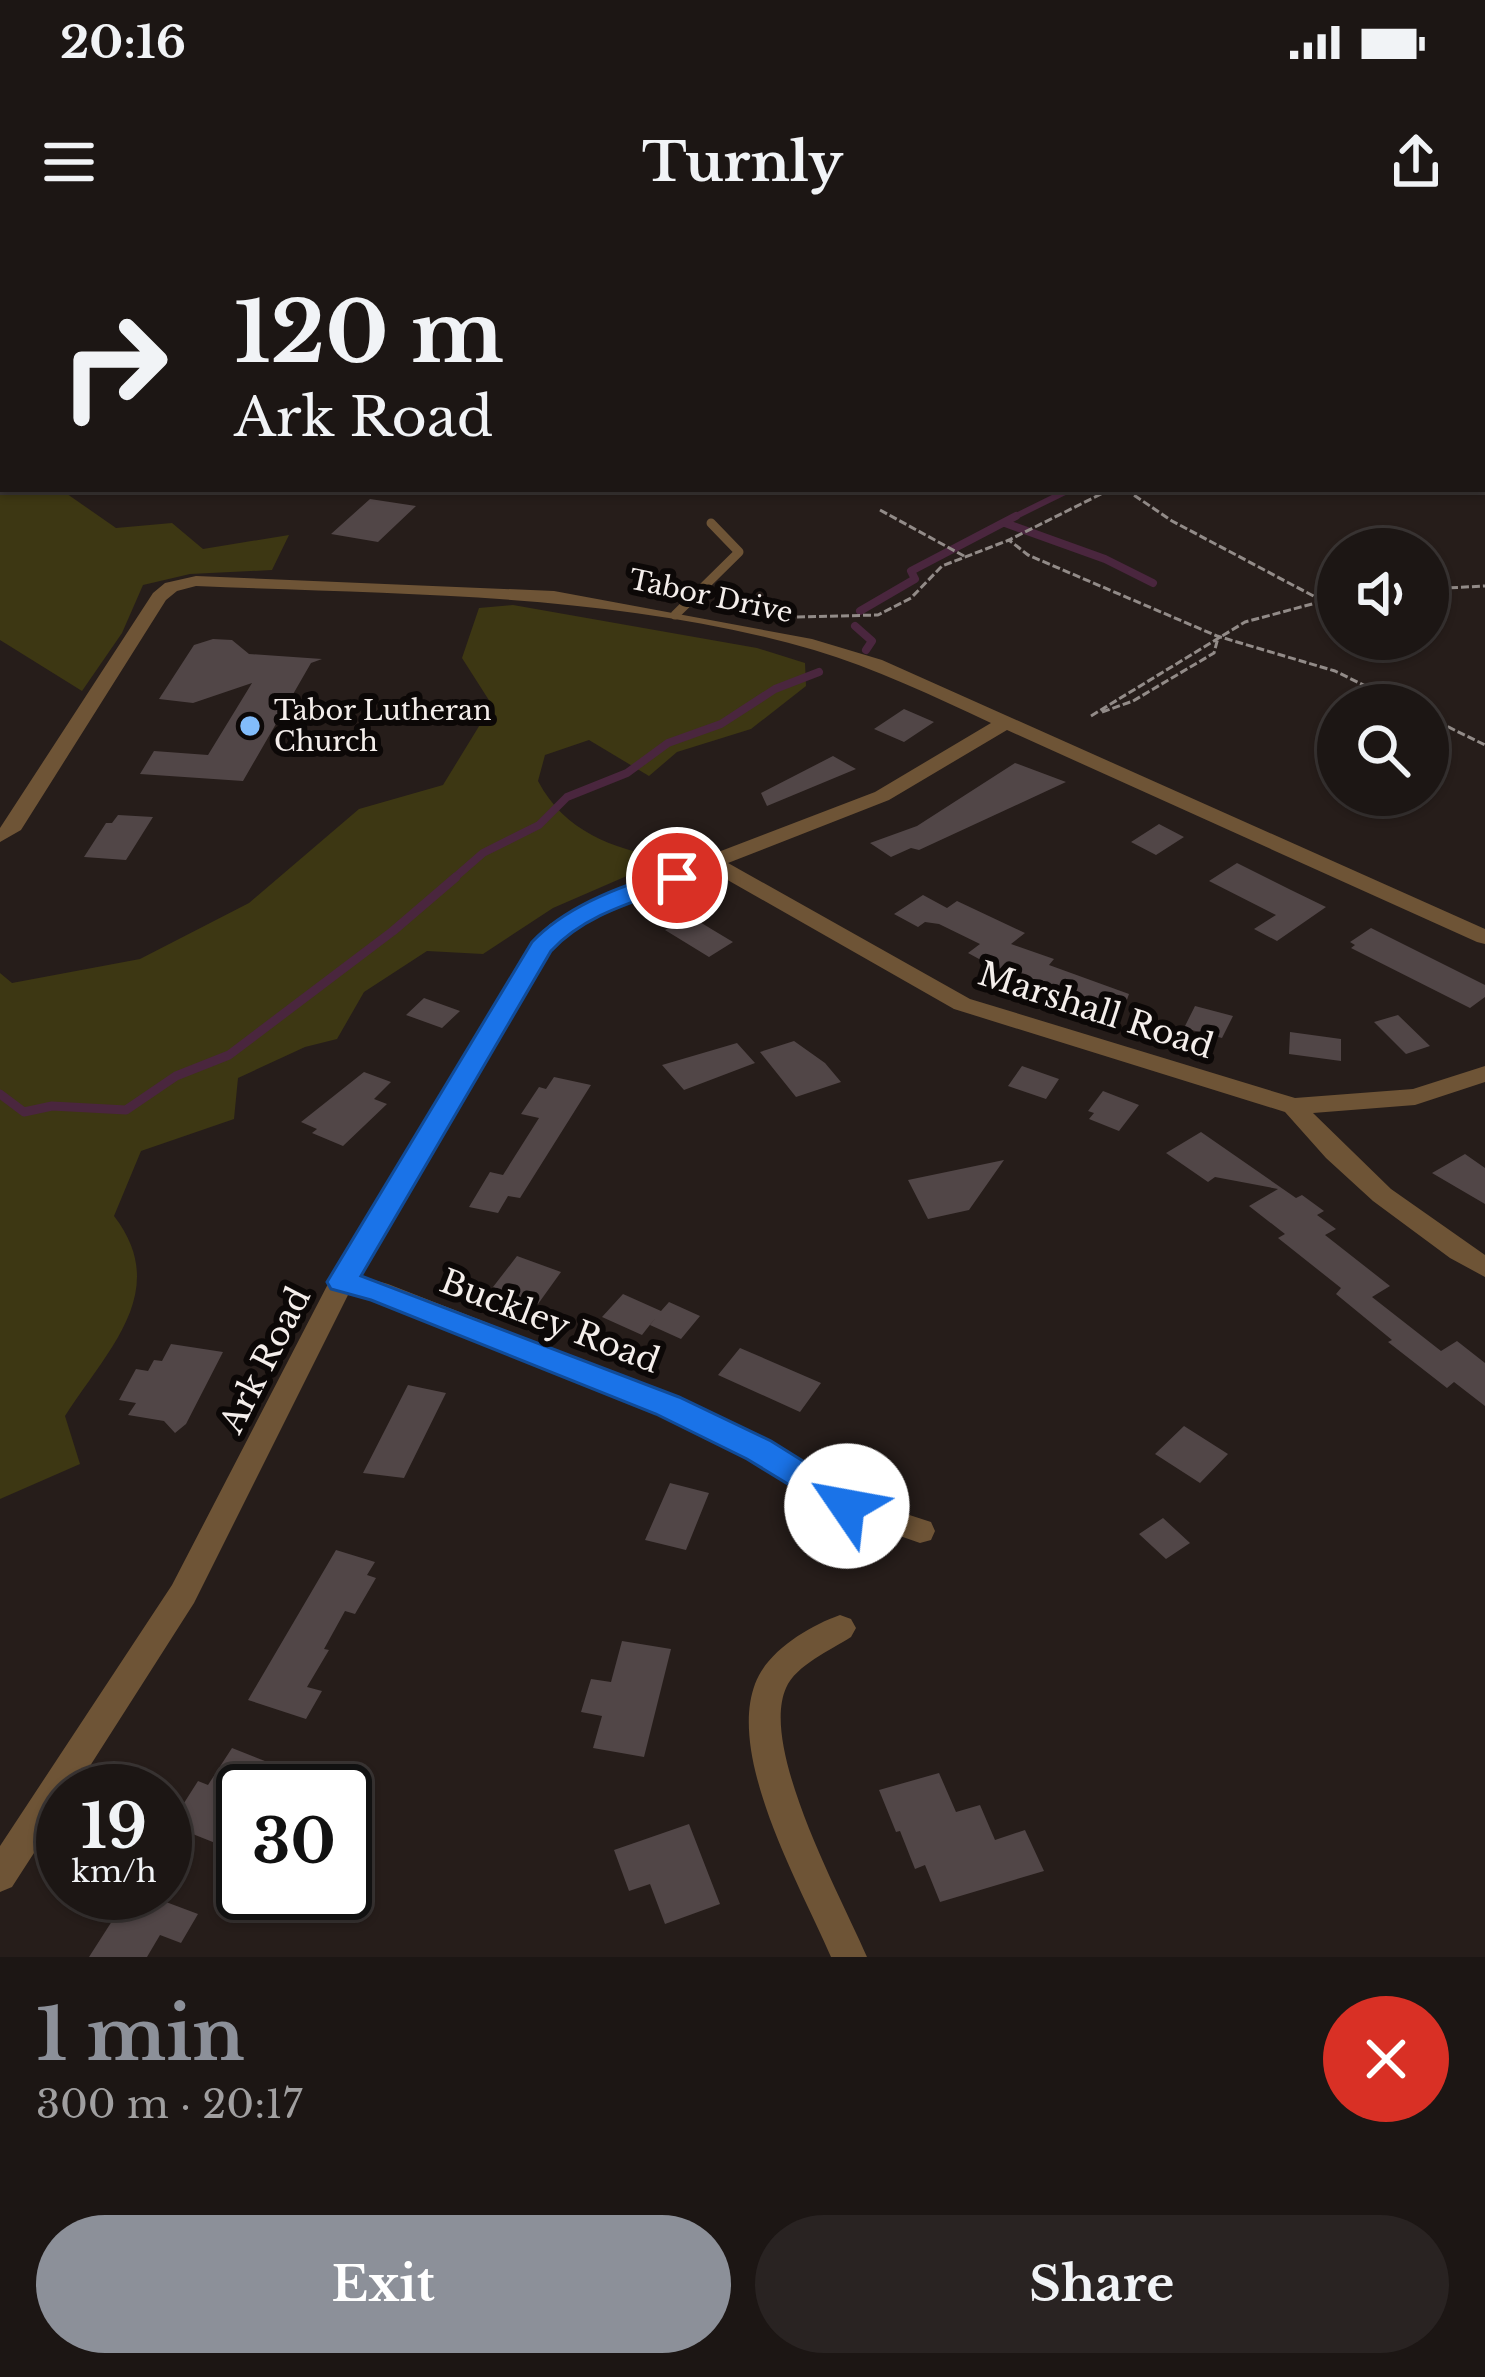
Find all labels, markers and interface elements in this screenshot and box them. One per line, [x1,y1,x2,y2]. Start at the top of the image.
text: 20:16 [60,14,186,70]
icon: menu [36,129,102,195]
text: Turnly [642,129,843,196]
icon: share [1383,129,1449,195]
text: 120 m [234,281,504,385]
icon: right [36,288,192,444]
text: Ark Road [234,384,493,451]
map controls [1317,528,1449,816]
button: sound [1317,528,1449,660]
street label: Tabor Drive [626,563,796,629]
button: search [1317,684,1449,816]
place label: Tabor Lutheran Church [274,694,492,758]
marker: Tabor Lutheran Church [237,713,263,739]
pin [626,827,728,929]
icon: arrive [644,845,710,911]
street label: Marshall Road [973,953,1219,1067]
street label: Buckley Road [434,1260,666,1382]
street label: Ark Road [210,1280,319,1441]
position arrow [784,1443,910,1569]
speed limit sign: 30 [216,1764,372,1920]
text: 19 [81,1790,147,1864]
text: km/h [71,1853,157,1890]
text: 1 min [36,1990,245,2079]
button: close [1323,1996,1449,2122]
text: 300 m · 20:17 [36,2080,302,2129]
button: Exit [36,2215,731,2353]
button: Share [755,2215,1449,2353]

